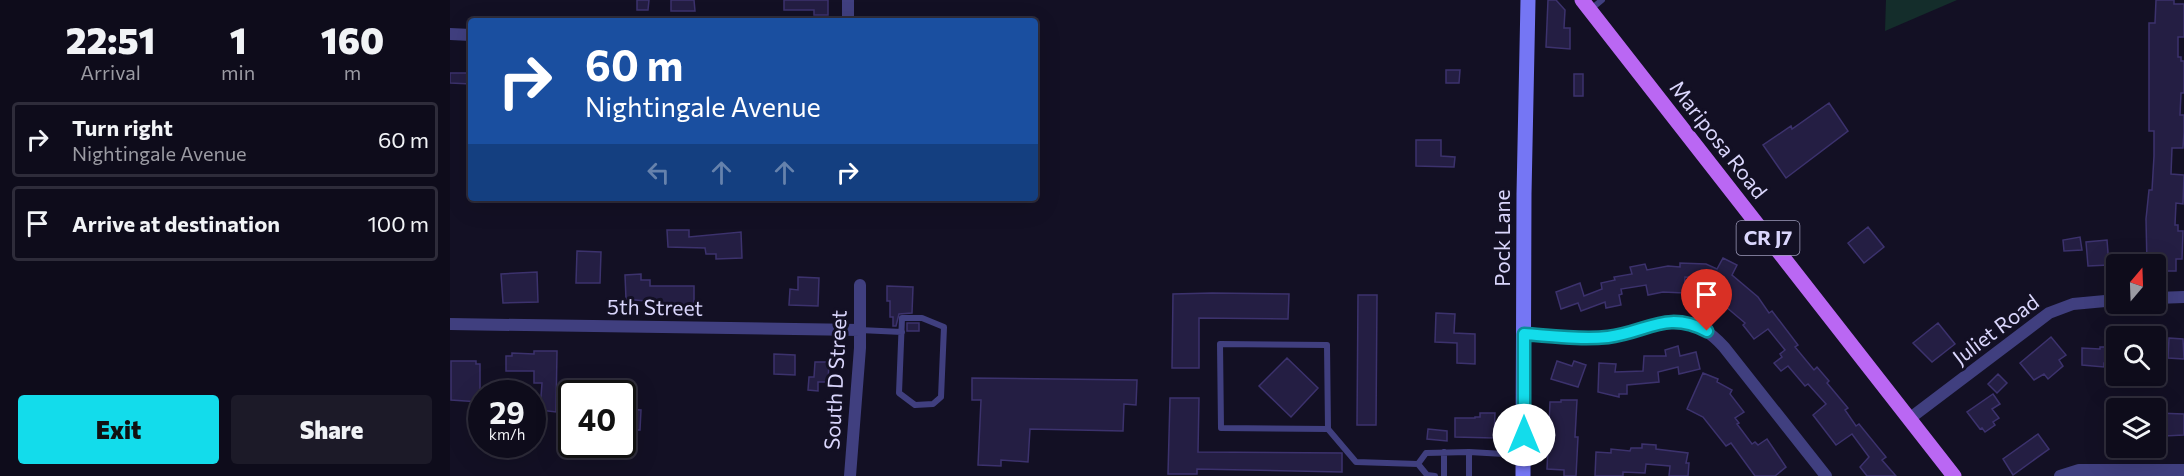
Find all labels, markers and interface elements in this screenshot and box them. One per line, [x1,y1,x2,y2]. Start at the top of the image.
text: 22:51 [66,17,155,61]
text: 1 [230,17,246,61]
text: 160 [321,17,384,61]
text: 60 m [585,38,684,90]
icon: right [486,42,564,120]
text: Arrival [80,60,141,84]
text: min [221,60,255,84]
text: m [344,60,361,84]
street label: Mariposa Road [1665,75,1773,203]
text: Nightingale Avenue [585,90,821,123]
text: Turn right [72,114,173,141]
icon: right [21,123,54,156]
text: 60 m [378,126,429,153]
text: Nightingale Avenue [72,141,247,165]
icon: left [642,156,675,189]
icon: ahead [705,156,738,189]
icon: ahead [768,156,801,189]
icon: right [831,156,864,189]
street label: Pock Lane [1489,189,1514,287]
icon: arrive [21,207,54,240]
text: Arrive at destination [72,210,280,237]
text: 100 m [367,210,429,237]
road number: CR J7 [1736,221,1800,255]
north arrow [2106,254,2166,314]
map controls [2106,254,2166,458]
pin [1681,269,1732,331]
icon: arrive [1690,278,1723,311]
street label: Juliet Road [1947,288,2043,369]
street label: 5th Street [607,293,703,320]
street label: South D Street [818,309,851,451]
button: search [2106,326,2166,386]
speed limit sign: 40 [558,380,636,458]
text: 29 [489,393,525,430]
button: Exit [18,395,219,464]
button: Share [231,395,432,464]
button: layers [2106,398,2166,458]
position arrow [1492,403,1556,467]
text: km/h [489,425,525,443]

